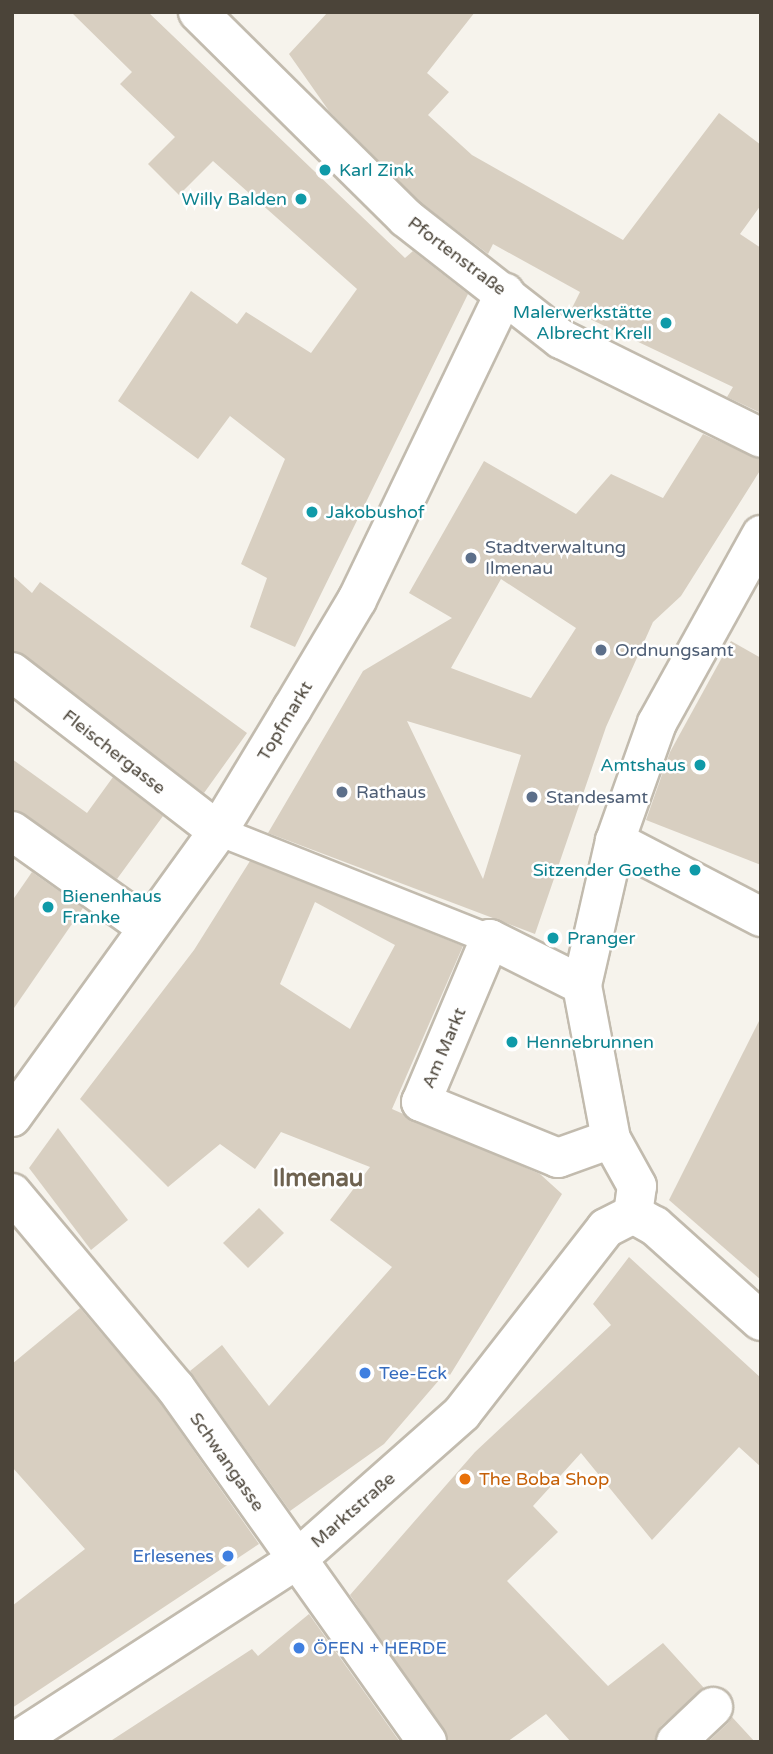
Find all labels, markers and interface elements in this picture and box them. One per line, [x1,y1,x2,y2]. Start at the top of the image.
place label: Karl Zink [339,159,414,181]
marker: Karl Zink [317,162,333,178]
place label: Willy Balden [182,188,287,210]
marker: Willy Balden [293,191,309,207]
street label: Pfortenstraße [403,212,511,300]
place label: Malerwerkstätte Albrecht Krell [513,302,652,344]
marker: Malerwerkstätte Albrecht Krell [658,315,674,331]
place label: Jakobushof [326,501,425,523]
marker: Jakobushof [304,504,320,520]
place label: Stadtverwaltung Ilmenau [485,537,626,580]
marker: Stadtverwaltung Ilmenau [463,550,479,566]
place label: Ordnungsamt [615,639,734,661]
marker: Ordnungsamt [593,642,609,658]
street label: Topfmarkt [253,677,317,765]
street label: Fleischergasse [58,705,170,799]
place label: Amtshaus [600,754,686,776]
marker: Amtshaus [692,757,708,773]
place label: Rathaus [356,781,426,803]
marker: Rathaus [334,784,350,800]
place label: Standesamt [546,786,648,808]
marker: Standesamt [524,789,540,805]
place label: Sitzender Goethe [533,859,681,881]
marker: Sitzender Goethe [687,862,703,878]
place label: Bienenhaus Franke [62,886,162,928]
marker: Bienenhaus Franke [40,899,56,915]
place label: Pranger [567,927,635,949]
marker: Pranger [545,930,561,946]
street label: Am Markt [417,1004,471,1092]
place label: Hennebrunnen [526,1031,654,1053]
marker: Hennebrunnen [504,1034,520,1050]
district label: Ilmenau [273,1165,363,1193]
place label: Tee-Eck [379,1362,447,1384]
marker: Tee-Eck [357,1365,373,1381]
street label: Schwangasse [185,1408,269,1516]
street label: Marktstraße [306,1468,400,1552]
place label: The Boba Shop [479,1468,609,1490]
marker: The Boba Shop [457,1471,473,1487]
place label: Erlesenes [132,1545,214,1567]
marker: Erlesenes [220,1548,236,1564]
place label: ÖFEN + HERDE [313,1637,447,1659]
marker: ÖFEN + HERDE [291,1640,307,1656]

